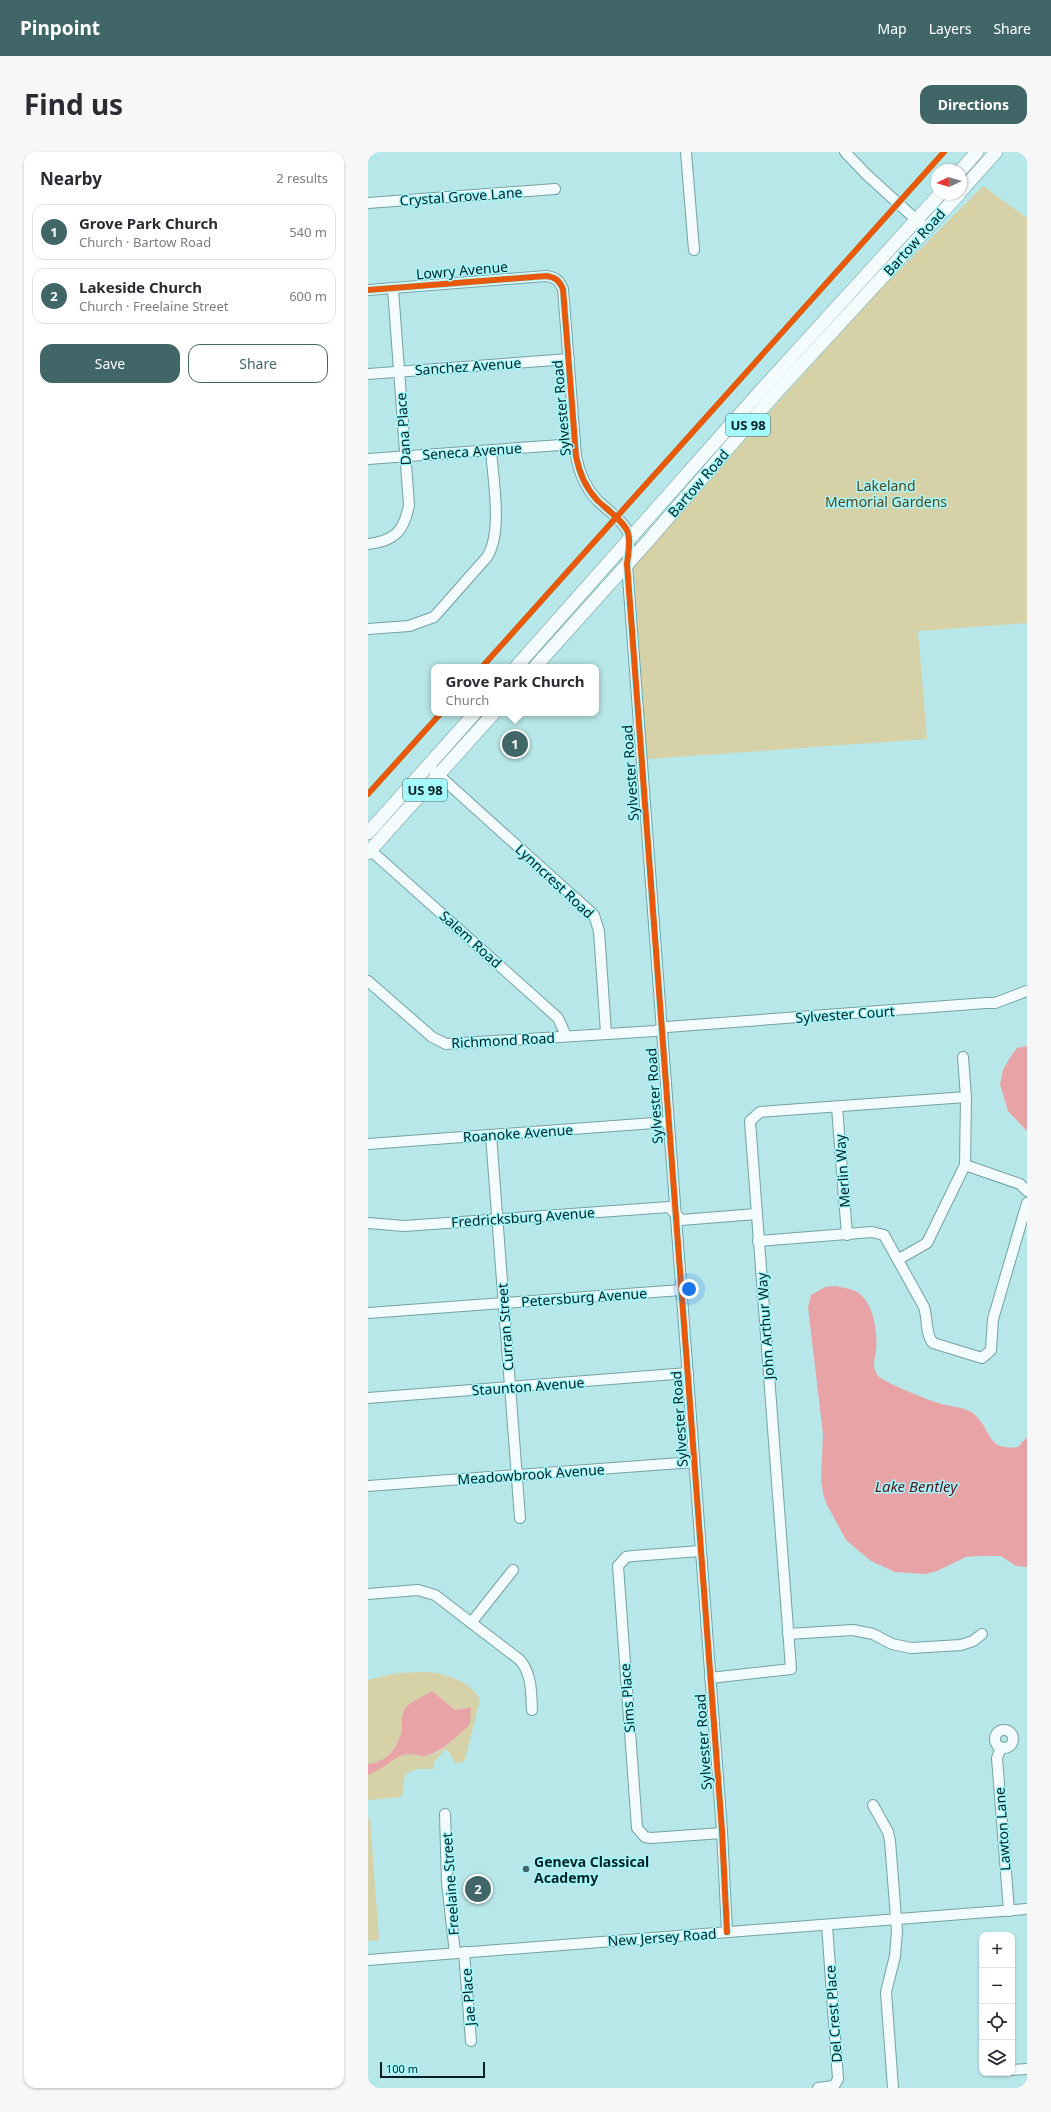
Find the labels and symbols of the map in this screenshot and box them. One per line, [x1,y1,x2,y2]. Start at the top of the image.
north arrow [931,164,967,200]
street label: Crystal Grove Lane [399,182,523,210]
street label: Bartow Road [879,204,949,280]
street label: Lowry Avenue [415,257,509,283]
street label: Sanchez Avenue [414,353,522,379]
street label: Sylvester Road [547,359,575,457]
street label: Dana Place [391,392,415,466]
road number: US 98 [726,414,770,436]
street label: Seneca Avenue [422,438,522,464]
street label: Bartow Road [663,445,733,521]
park label: Lakeland Memorial Gardens [825,476,947,511]
street label: Sylvester Road [617,724,643,822]
pin: 1 [502,729,528,759]
road number: US 98 [403,779,447,801]
street label: Lynncrest Road [512,840,598,922]
street label: Salem Road [436,906,506,972]
street label: Sylvester Court [795,1001,895,1027]
street label: Richmond Road [451,1028,555,1052]
street label: Sylvester Road [641,1047,667,1145]
street label: Roanoke Avenue [462,1120,574,1146]
street label: Merlin Way [830,1133,854,1208]
street label: Fredricksburg Avenue [451,1202,596,1231]
street label: John Arthur Way [752,1271,778,1382]
your location [679,1279,699,1299]
street label: Curran Street [492,1282,518,1372]
street label: Petersburg Avenue [520,1283,648,1311]
street label: Sylvester Road [666,1370,692,1468]
street label: Staunton Avenue [471,1373,585,1399]
street label: Meadowbrook Avenue [457,1459,605,1489]
water label: Lake Bentley [875,1476,958,1496]
street label: Sims Place [615,1663,639,1733]
street label: Sylvester Road [690,1693,716,1791]
street label: Lawton Lane [990,1786,1014,1871]
street label: Freelaine Street [437,1832,463,1936]
place label: Geneva Classical Academy [534,1852,649,1887]
marker: Geneva Classical Academy [521,1864,531,1874]
pin: 2 [465,1874,491,1904]
street label: New Jersey Road [607,1924,717,1950]
street label: Del Crest Place [820,1965,846,2063]
street label: Jae Place [457,1967,480,2028]
scale bar [380,2060,485,2079]

